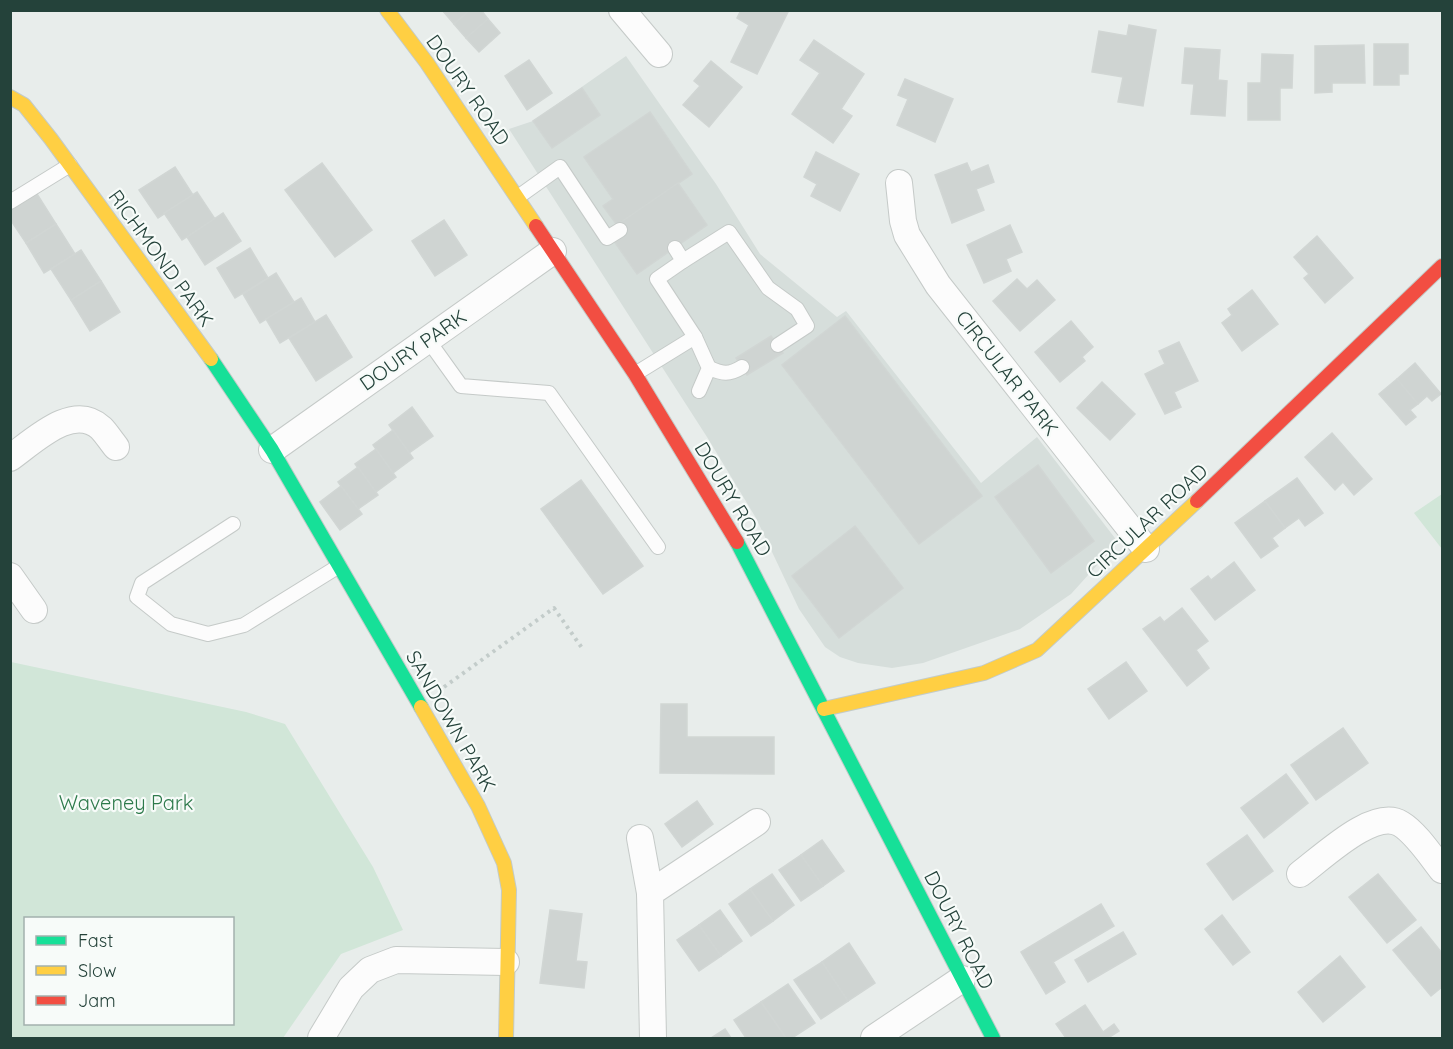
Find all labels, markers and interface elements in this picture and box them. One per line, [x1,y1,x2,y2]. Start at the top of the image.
street label: DOURY ROAD [421,30,516,150]
street label: RICHMOND PARK [103,184,219,331]
street label: DOURY PARK [355,304,471,396]
street label: CIRCULAR PARK [951,305,1064,440]
street label: DOURY ROAD [689,437,777,561]
street label: CIRCULAR ROAD [1081,458,1213,583]
street label: SANDOWN PARK [401,646,502,796]
park label: Waveney Park [59,790,193,815]
street label: DOURY ROAD [919,866,1000,993]
legend [24,917,234,1025]
text: Fast [78,929,113,952]
text: Slow [78,959,116,982]
text: Jam [78,989,116,1012]

